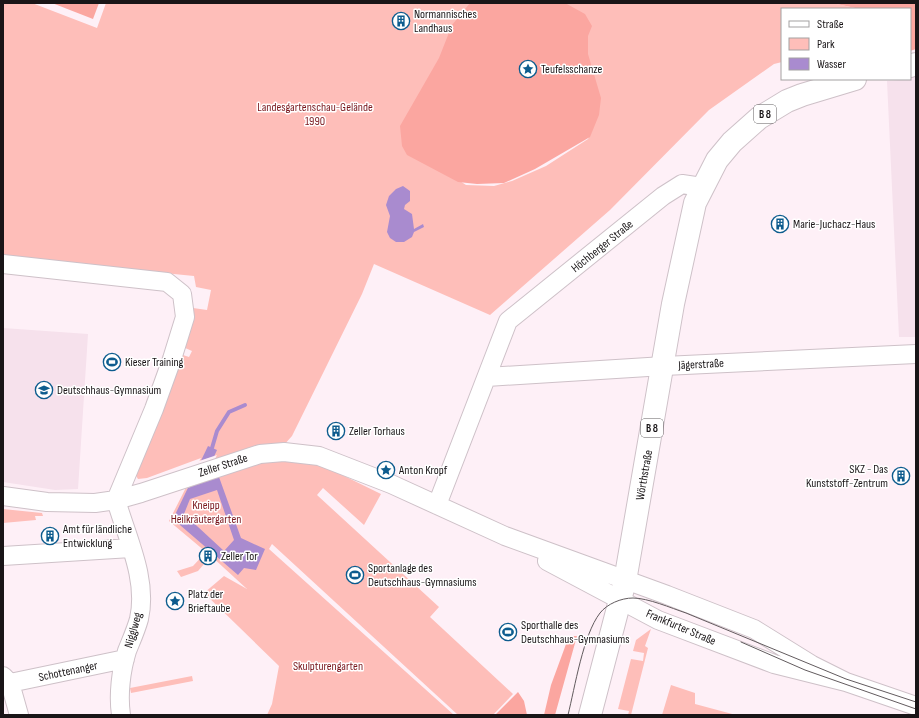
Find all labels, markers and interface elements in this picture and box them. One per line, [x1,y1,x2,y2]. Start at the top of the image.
place label: Normannisches Landhaus [414,7,477,36]
legend [781,8,911,80]
building icon: Normannisches Landhaus [391,11,411,31]
text: Straße [817,17,844,32]
text: Park [817,37,835,52]
text: Wasser [817,57,846,72]
place icon: Teufelsschanze [518,59,538,79]
place label: Teufelsschanze [541,62,602,77]
park label: Landesgartenschau-Gelände 1990 [257,100,373,129]
road number: B 8 [754,105,776,123]
building icon: Marie-Juchacz-Haus [770,214,790,234]
street label: Höchberger Straße [568,217,636,276]
place label: Marie-Juchacz-Haus [793,217,875,232]
sports icon: Kieser Training [102,352,122,372]
place label: Kieser Training [125,355,184,370]
street label: Jägerstraße [677,356,724,373]
school or university icon: Deutschhaus-Gymnasium [34,380,54,400]
place label: Deutschhaus-Gymnasium [57,383,162,398]
road number: B 8 [641,419,663,437]
building icon: Zeller Torhaus [326,421,346,441]
place label: Zeller Torhaus [349,424,405,439]
street label: Wörthstraße [633,449,656,501]
street label: Zeller Straße [197,450,250,480]
place icon: Anton Kropf [376,460,396,480]
place label: SKZ - Das Kunststoff-Zentrum [806,462,888,491]
place label: Anton Kropf [398,463,448,478]
building icon: SKZ - Das Kunststoff-Zentrum [891,466,911,486]
park label: Kneipp Heilkräutergarten [171,498,241,527]
place label: Amt für ländliche Entwicklung [62,522,132,551]
building icon: Amt für ländliche Entwicklung [40,526,60,546]
building icon: Zeller Tor [198,546,218,566]
place label: Zeller Tor [221,549,258,564]
place label: Sportanlage des Deutschhaus-Gymnasiums [368,561,477,590]
sports icon: Sportanlage des Deutschhaus-Gymnasiums [345,565,365,585]
place label: Platz der Brieftaube [188,587,231,616]
place icon: Platz der Brieftaube [165,591,185,611]
street label: Frankfurter Straße [644,606,718,649]
street label: Nigglweg [121,610,146,650]
place label: Sporthalle des Deutschhaus-Gymnasiums [521,618,630,647]
sports icon: Sporthalle des Deutschhaus-Gymnasiums [498,622,518,642]
street label: Schottenanger [37,658,100,685]
park label: Skulpturengarten [293,659,363,674]

